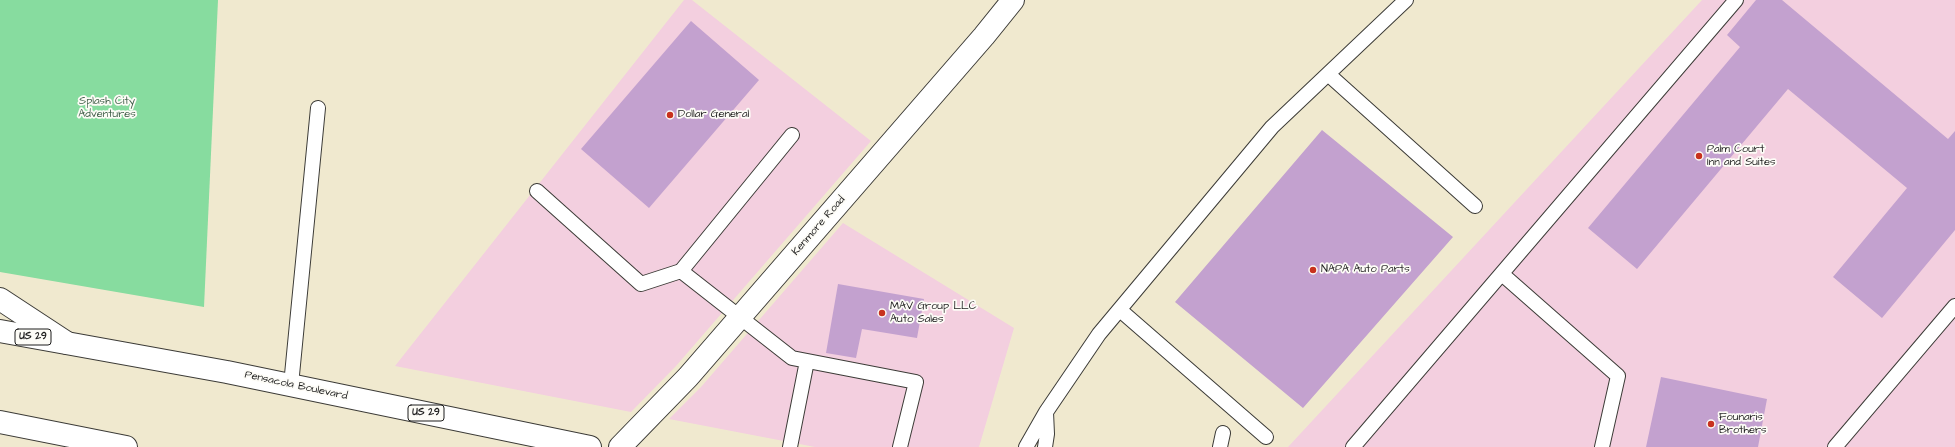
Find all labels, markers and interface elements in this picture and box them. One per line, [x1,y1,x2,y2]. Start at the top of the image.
park label: Splash City Adventures [78,95,136,121]
place label: Dollar General [678,108,749,122]
marker: Dollar General [665,110,675,120]
place label: Palm Court Inn and Suites [1707,143,1775,169]
marker: Palm Court Inn and Suites [1694,151,1704,161]
street label: Kenmore Road [790,194,848,258]
place label: NAPA Auto Parts [1321,263,1410,277]
marker: NAPA Auto Parts [1308,265,1318,275]
place label: MAV Group LLC Auto Sales [890,300,976,326]
marker: MAV Group LLC Auto Sales [877,308,887,318]
road number: US 29 [15,329,51,345]
street label: Pensacola Boulevard [243,369,349,403]
road number: US 29 [408,405,444,421]
place label: Founaris Brothers [1719,411,1767,437]
marker: Founaris Brothers [1706,419,1716,429]

